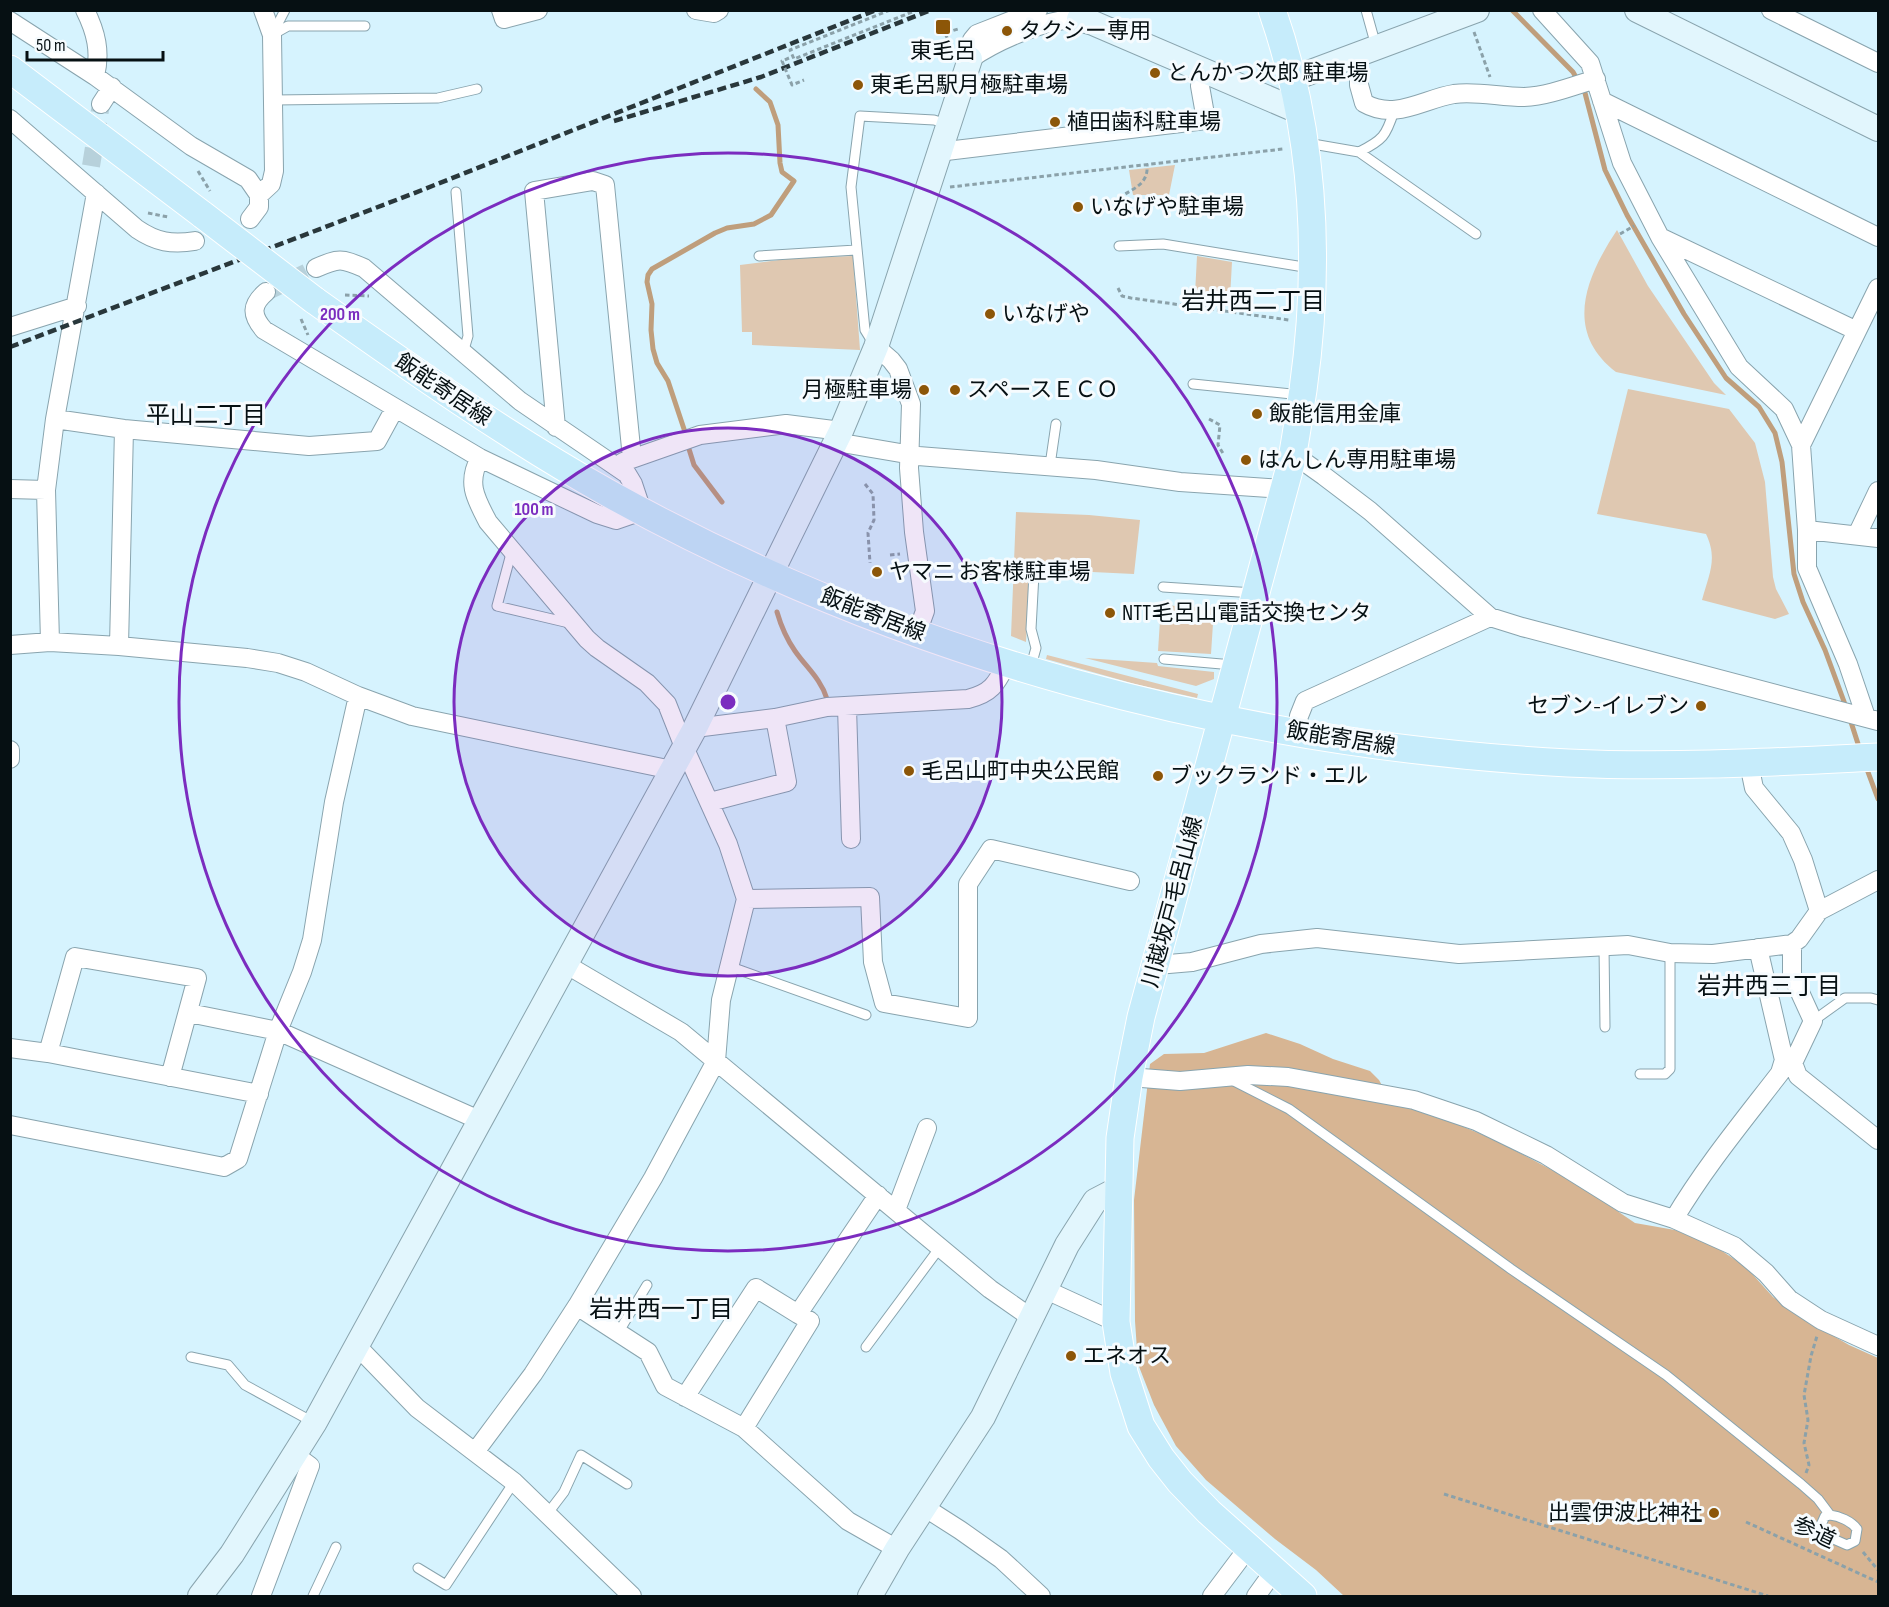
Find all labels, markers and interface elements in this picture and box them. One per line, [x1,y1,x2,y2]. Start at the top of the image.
marker: 東毛呂 [934,18,952,36]
place label: タクシー専用 [1019,18,1151,45]
scale bar [27,24,164,62]
marker: タクシー専用 [1000,24,1014,38]
text: 50 m [36,35,66,56]
place label: 東毛呂 [910,38,976,65]
place label: とんかつ次郎 駐車場 [1167,60,1369,87]
marker: とんかつ次郎 駐車場 [1148,66,1162,80]
place label: 東毛呂駅月極駐車場 [870,72,1068,99]
marker: 東毛呂駅月極駐車場 [851,78,865,92]
place label: 植田歯科駐車場 [1067,109,1221,136]
marker: 植田歯科駐車場 [1048,115,1062,129]
place label: いなげや駐車場 [1090,194,1244,221]
marker: いなげや駐車場 [1071,200,1085,214]
district label: 岩井西二丁目 [1181,287,1325,316]
place label: いなげや [1002,301,1090,328]
text: 200 m [320,304,360,325]
marker: いなげや [983,307,997,321]
street label: 飯能寄居線 [390,348,496,432]
place label: 月極駐車場 [802,377,912,404]
place label: スペースＥＣＯ [967,377,1118,404]
marker: 月極駐車場 [917,383,931,397]
marker: スペースＥＣＯ [948,383,962,397]
district label: 平山二丁目 [146,401,266,430]
place label: 飯能信用金庫 [1269,401,1401,428]
marker: 飯能信用金庫 [1250,407,1264,421]
place label: はんしん専用駐車場 [1258,447,1456,474]
marker: はんしん専用駐車場 [1239,453,1253,467]
text: 100 m [515,499,554,520]
place label: ヤマニ お客様駐車場 [889,559,1091,586]
marker: ヤマニ お客様駐車場 [870,565,884,579]
street label: 飯能寄居線 [817,583,929,647]
place label: NTT毛呂山電話交換センタ [1122,600,1371,627]
marker: NTT毛呂山電話交換センタ [1103,606,1117,620]
centre of rings [718,692,738,712]
place label: セブン-イレブン [1527,693,1689,720]
marker: セブン-イレブン [1694,699,1708,713]
street label: 飯能寄居線 [1285,717,1397,761]
place label: 毛呂山町中央公民館 [921,758,1119,785]
place label: ブックランド・エル [1170,763,1368,790]
marker: 毛呂山町中央公民館 [902,764,916,778]
marker: ブックランド・エル [1151,769,1165,783]
street label: 川越坂戸毛呂山線 [1137,813,1209,991]
district label: 岩井西三丁目 [1697,972,1841,1001]
district label: 岩井西一丁目 [589,1295,733,1324]
place label: エネオス [1083,1343,1171,1370]
marker: エネオス [1064,1349,1078,1363]
place label: 出雲伊波比神社 [1548,1500,1702,1527]
marker: 出雲伊波比神社 [1707,1506,1721,1520]
street label: 参道 [1788,1511,1840,1555]

